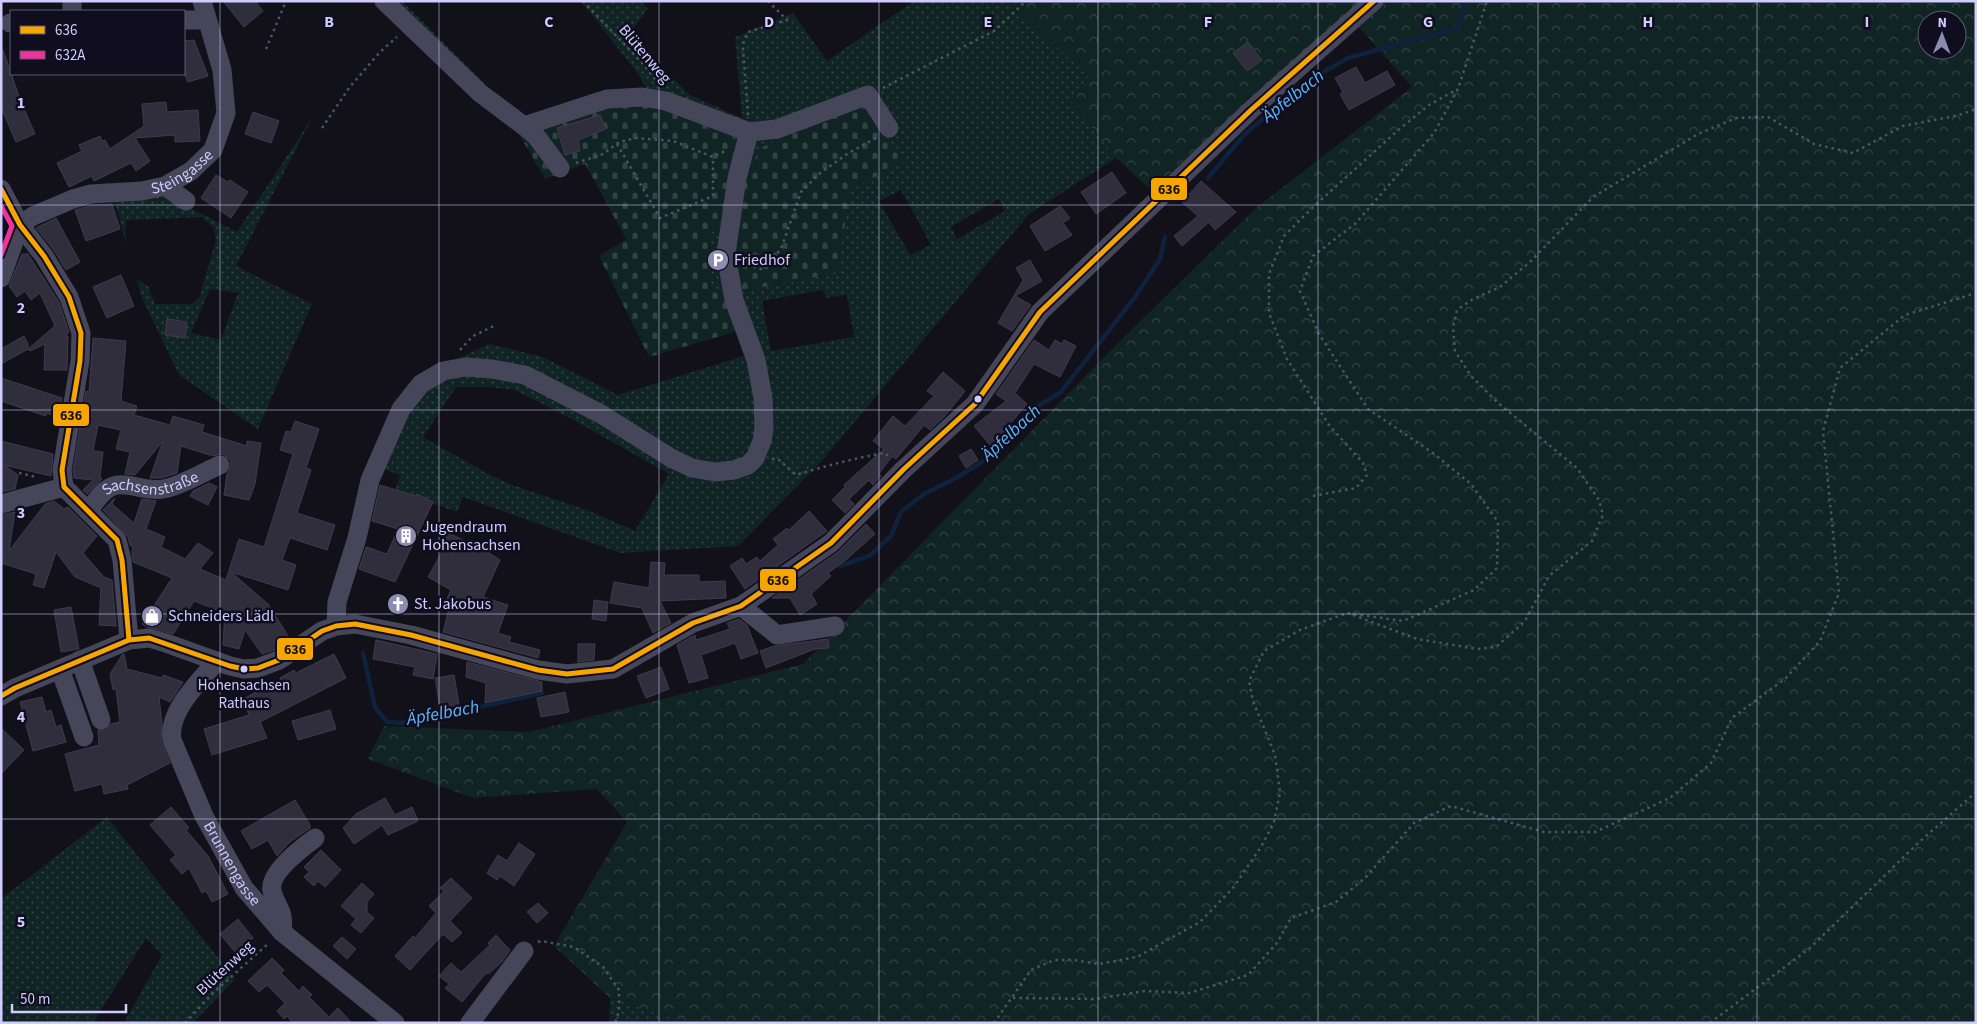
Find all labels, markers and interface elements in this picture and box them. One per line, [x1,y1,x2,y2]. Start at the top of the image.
legend [10,10,185,75]
north arrow [1917,10,1967,60]
text: B [324,11,334,33]
text: C [544,11,554,33]
text: D [764,11,774,33]
text: E [984,11,992,33]
text: F [1204,11,1212,33]
text: G [1423,11,1433,33]
text: H [1643,11,1653,33]
text: I [1865,11,1869,33]
text: N [1937,13,1947,33]
text: 636 [55,20,77,41]
street label: Blütenweg [614,20,676,88]
text: 632A [55,45,86,66]
water label: Äpfelbach [1256,64,1330,129]
text: 1 [17,92,25,114]
street label: Steingasse [149,144,218,200]
line badge: 636 [1150,177,1188,201]
text: 636 [1158,180,1180,200]
parking icon: Friedhof [706,248,730,272]
place label: Friedhof [734,249,791,271]
text: 2 [17,297,25,319]
unlabelled marker [973,394,983,404]
water label: Äpfelbach [975,399,1046,468]
line badge: 636 [52,403,90,427]
text: 636 [60,406,82,426]
street label: Sachsenstraße [97,466,202,501]
text: 3 [17,502,25,524]
place label: Jugendraum Hohensachsen [422,516,521,556]
building icon: Jugendraum Hohensachsen [394,524,418,548]
line badge: 636 [759,568,797,592]
text: 636 [767,571,789,591]
church icon: St. Jakobus [386,592,410,616]
place label: St. Jakobus [414,593,491,615]
shop icon: Schneiders Lädl [140,604,164,628]
place label: Schneiders Lädl [168,605,274,627]
line badge: 636 [276,637,314,661]
text: 636 [284,640,306,660]
marker: Hohensachsen Rathaus [239,664,249,674]
place label: Hohensachsen Rathaus [198,675,290,714]
water label: Äpfelbach [404,694,481,732]
text: 4 [17,706,26,728]
street label: Brunnengasse [198,817,266,911]
text: 5 [17,911,25,933]
street label: Blütenweg [191,936,259,1000]
scale bar [12,982,126,1014]
text: 50 m [20,989,50,1010]

